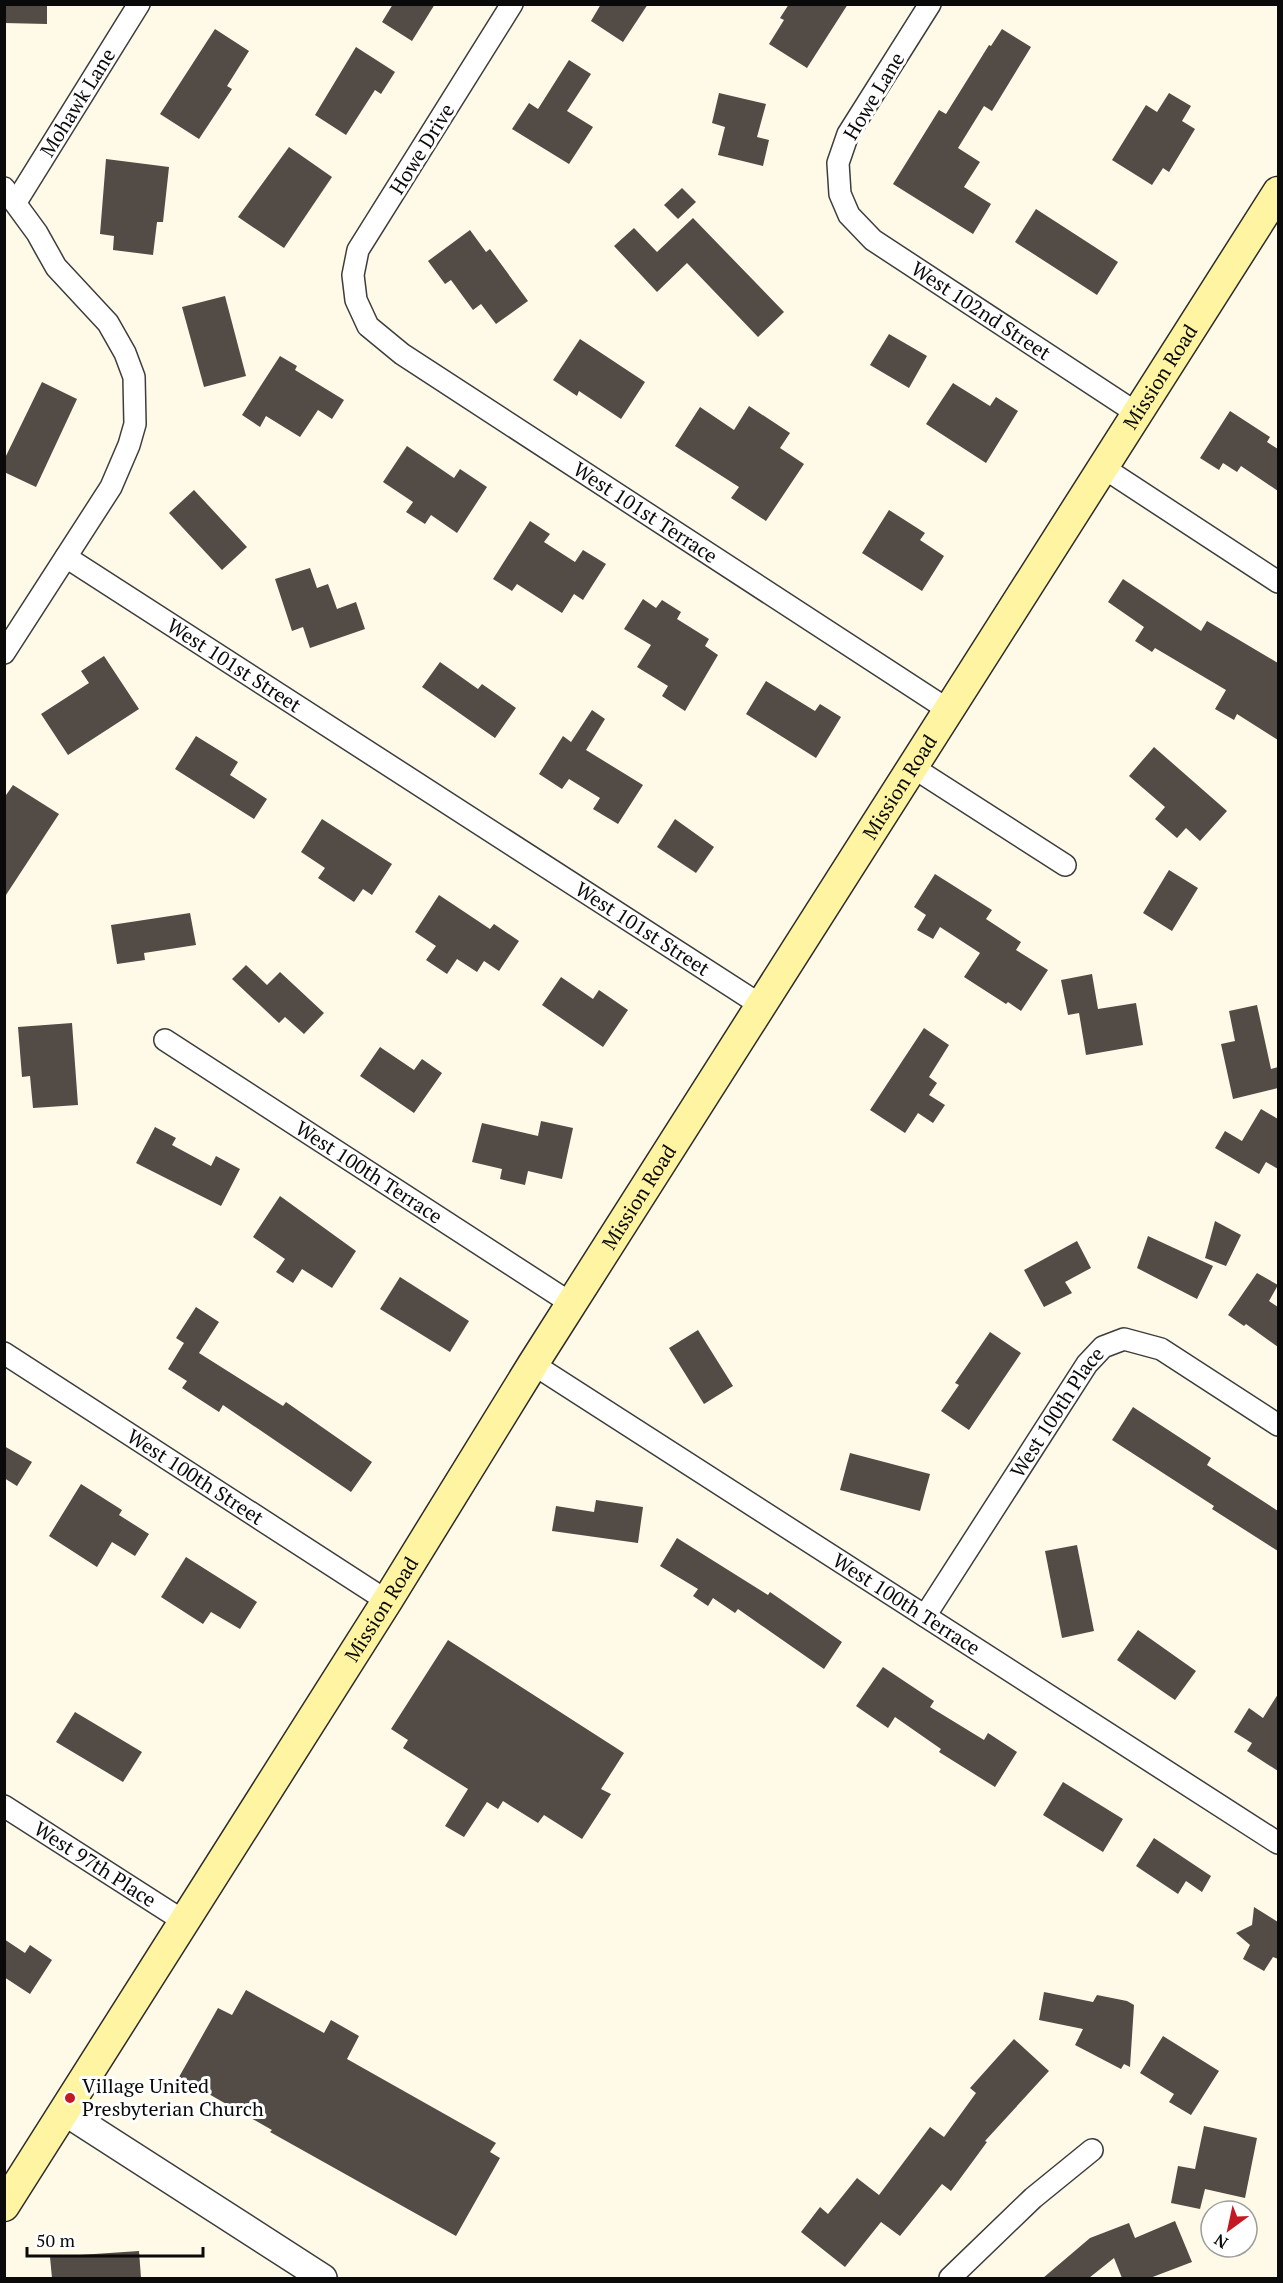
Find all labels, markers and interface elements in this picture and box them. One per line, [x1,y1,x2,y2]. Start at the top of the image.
street label: Mohawk Lane [33,43,121,162]
street label: Howe Lane [837,47,910,145]
street label: Howe Drive [383,98,460,199]
street label: West 102nd Street [906,255,1057,366]
street label: Mission Road [1117,319,1203,434]
street label: West 101st Terrace [568,455,723,569]
street label: West 101st Street [162,612,307,719]
street label: Mission Road [856,729,943,844]
street label: West 101st Street [570,875,716,982]
street label: West 100th Terrace [290,1114,448,1229]
street label: Mission Road [595,1139,682,1255]
street label: West 100th Place [1004,1340,1110,1482]
street label: West 100th Street [122,1422,270,1531]
street label: West 100th Terrace [828,1546,986,1661]
street label: Mission Road [338,1551,424,1667]
street label: West 97th Place [29,1815,161,1913]
place label: Village United Presbyterian Church [82,2072,264,2122]
marker: Village United Presbyterian Church [63,2091,77,2105]
north arrow [1199,2199,1259,2259]
scale bar [27,2220,202,2258]
text: 50 m [36,2228,76,2252]
text: N [1210,2229,1232,2254]

